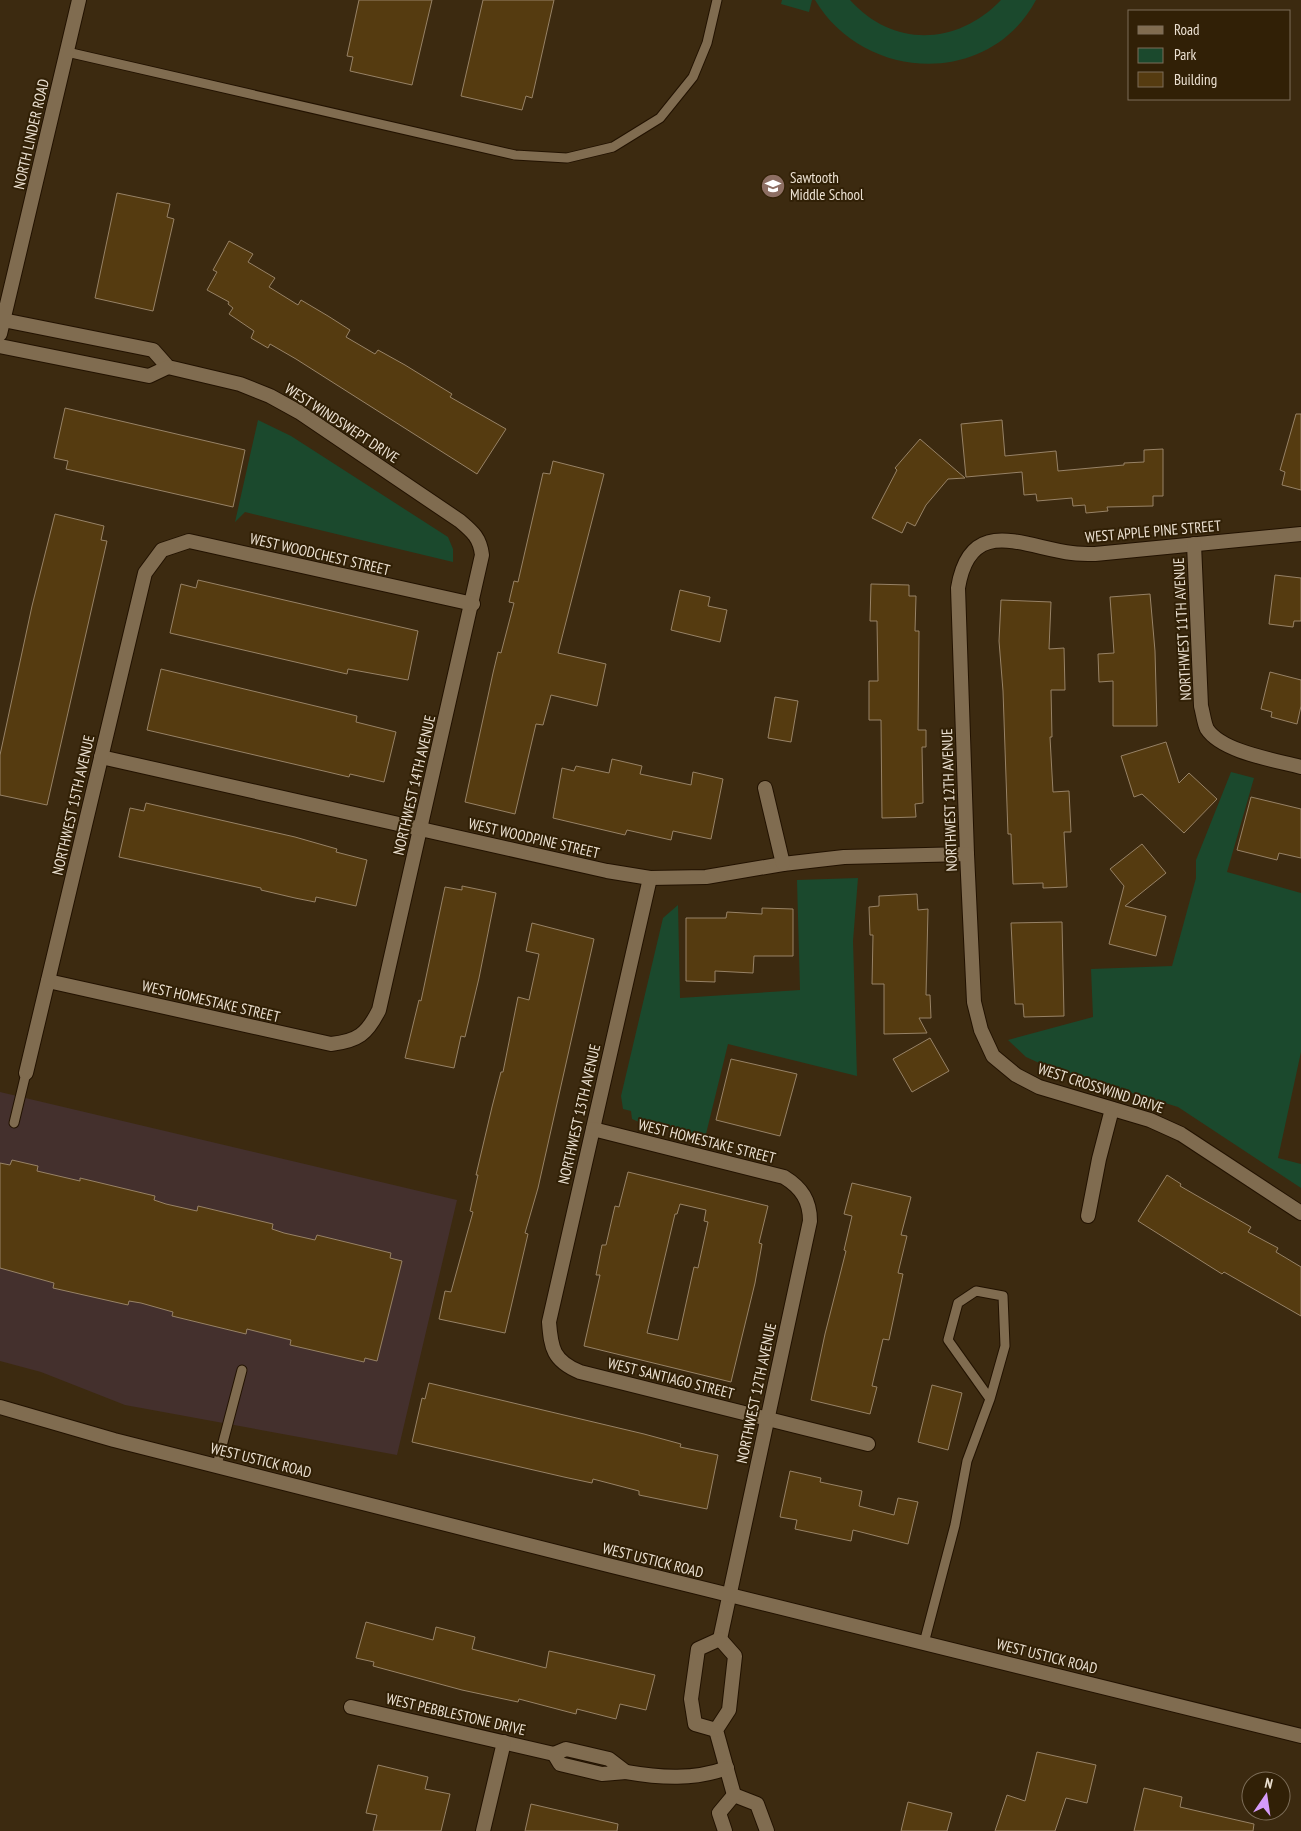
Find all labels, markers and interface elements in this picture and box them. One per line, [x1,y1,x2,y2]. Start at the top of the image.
legend [1128,10,1291,100]
text: Road [1174,20,1200,39]
text: Park [1174,45,1196,64]
text: Building [1174,70,1217,89]
street label: NORTH LINDER ROAD [9,77,53,191]
place label: Sawtooth Middle School [790,168,864,204]
school or university icon: Sawtooth Middle School [760,173,786,199]
street label: WEST WINDSWEPT DRIVE [281,379,403,467]
street label: WEST APPLE PINE STREET [1084,516,1222,546]
street label: WEST WOODCHEST STREET [248,529,392,579]
street label: NORTHWEST 11TH AVENUE [1169,557,1195,701]
street label: NORTHWEST 14TH AVENUE [389,713,439,857]
street label: NORTHWEST 12TH AVENUE [937,728,961,872]
street label: NORTHWEST 15TH AVENUE [48,733,98,877]
street label: WEST WOODPINE STREET [467,814,602,862]
street label: WEST HOMESTAKE STREET [140,976,282,1026]
street label: NORTHWEST 13TH AVENUE [554,1042,604,1186]
street label: WEST CROSSWIND DRIVE [1035,1059,1167,1117]
street label: WEST HOMESTAKE STREET [636,1115,778,1167]
street label: NORTHWEST 12TH AVENUE [732,1321,780,1465]
street label: WEST SANTIAGO STREET [606,1353,736,1403]
street label: WEST USTICK ROAD [208,1438,314,1482]
street label: WEST USTICK ROAD [600,1538,706,1582]
street label: WEST USTICK ROAD [994,1634,1100,1678]
street label: WEST PEBBLESTONE DRIVE [384,1689,528,1739]
north arrow [1241,1771,1291,1821]
text: N [1263,1774,1275,1793]

